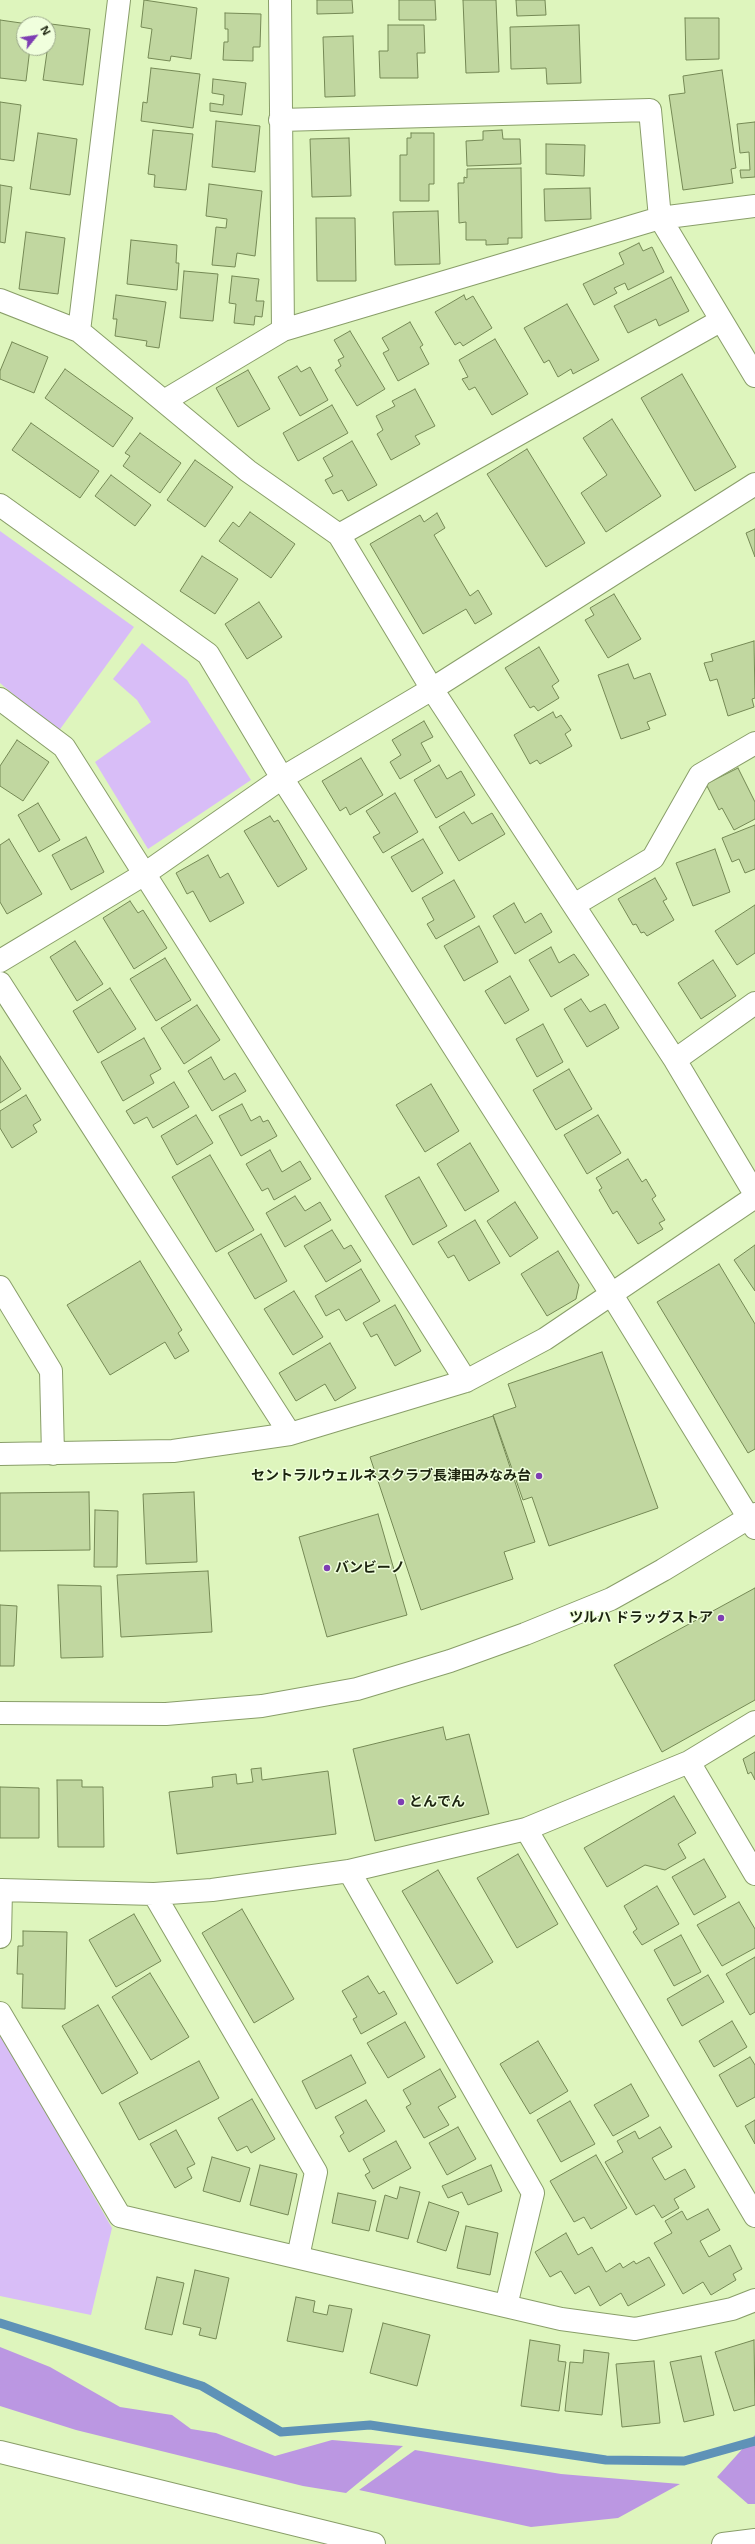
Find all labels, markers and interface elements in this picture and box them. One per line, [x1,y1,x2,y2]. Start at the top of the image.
north arrow [16,16,56,56]
text: N [37,23,55,38]
place label: セントラルウェルネスクラブ長津田みなみ台 [251,1468,531,1484]
marker: セントラルウェルネスクラブ長津田みなみ台 [534,1471,544,1481]
place label: バンビーノ [335,1560,405,1576]
marker: バンビーノ [322,1563,332,1573]
place label: ツルハ ドラッグストア [569,1610,713,1626]
marker: ツルハ ドラッグストア [716,1613,726,1623]
place label: とんでん [409,1794,465,1810]
marker: とんでん [396,1797,406,1807]

